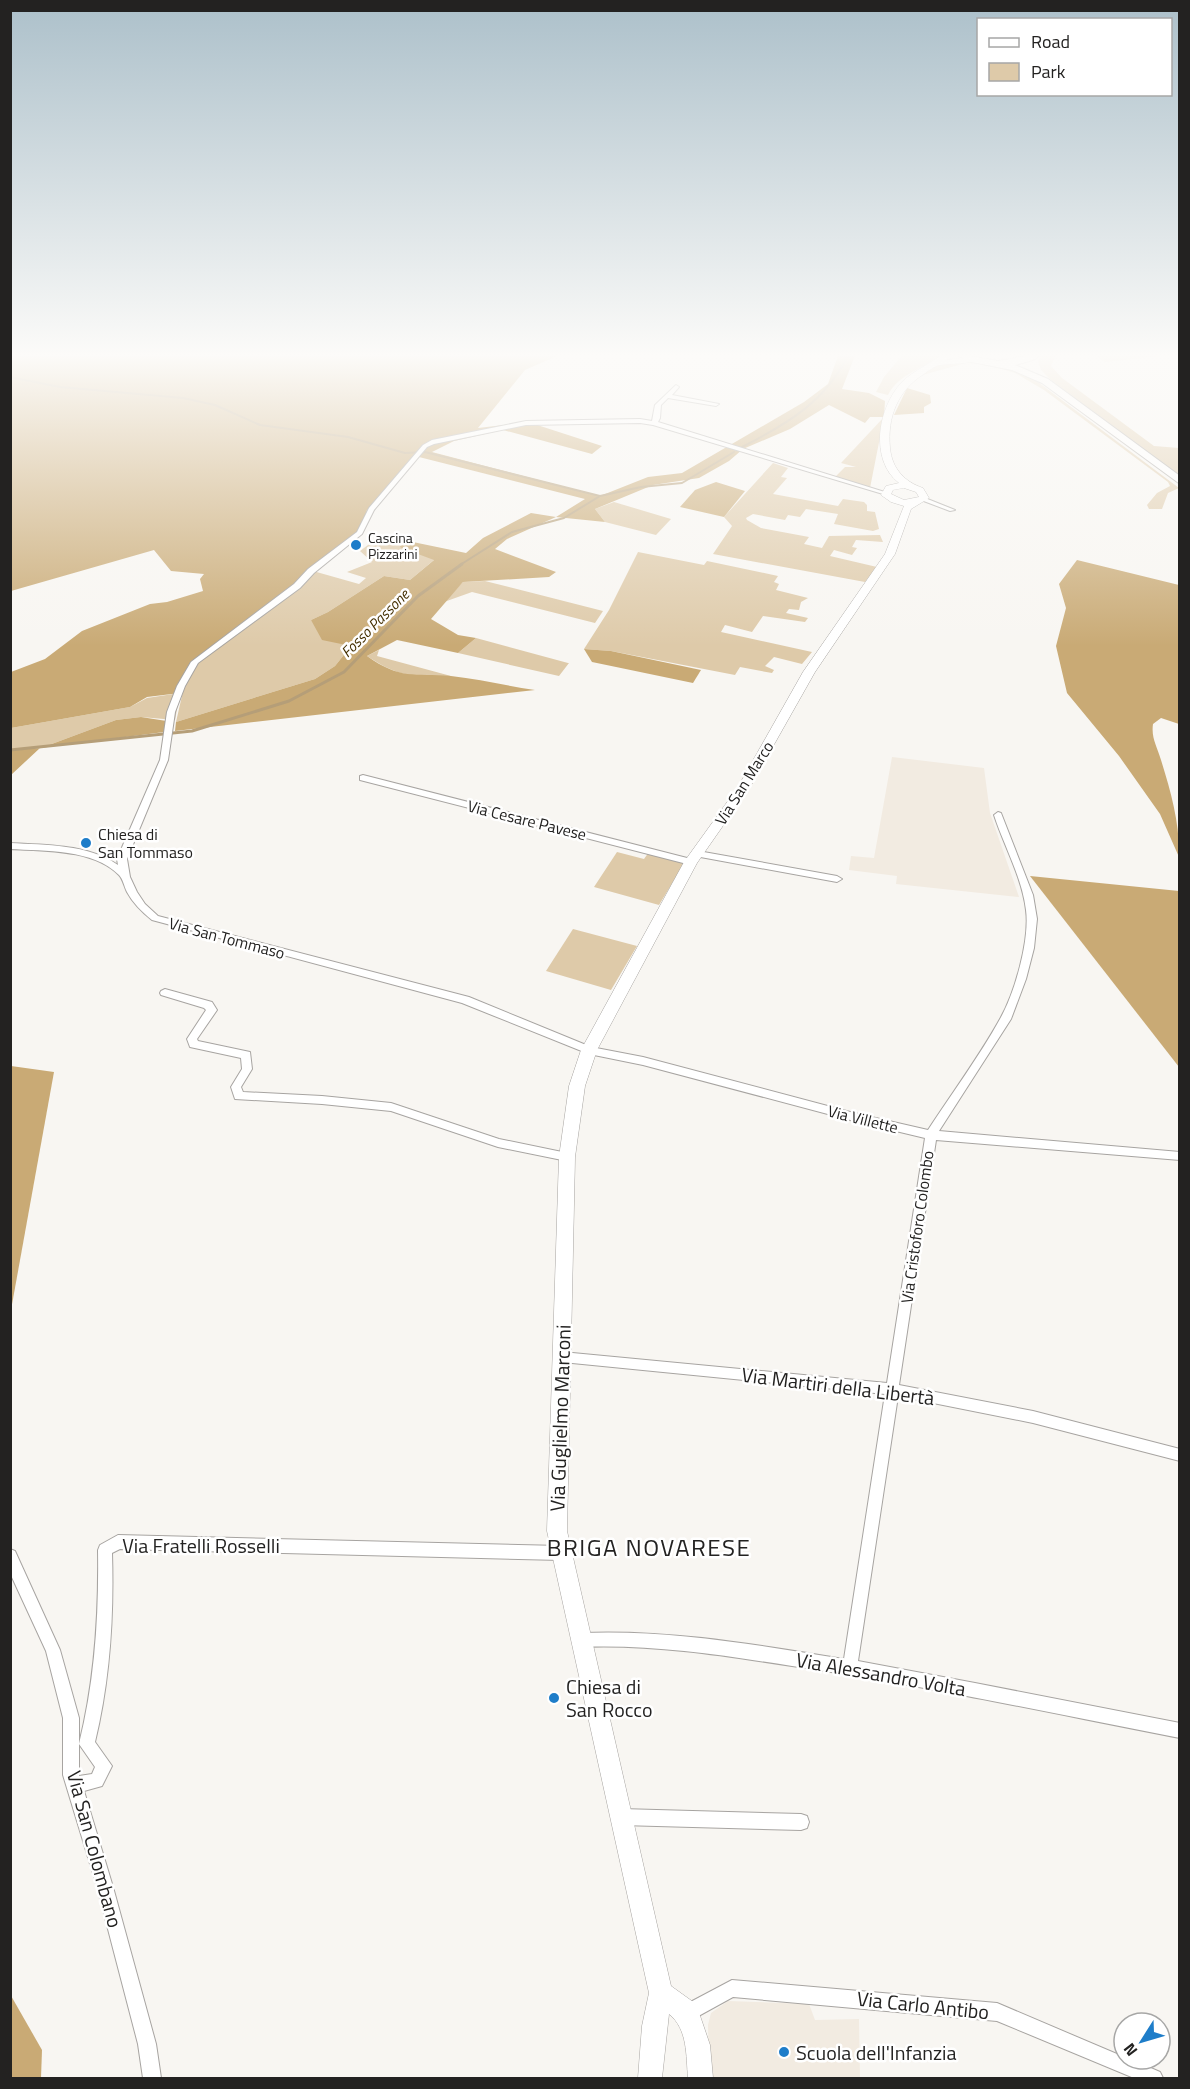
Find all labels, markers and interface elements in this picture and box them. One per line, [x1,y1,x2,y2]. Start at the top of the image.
legend [977,18,1172,96]
text: Road [1031,28,1070,55]
text: Park [1031,58,1066,85]
place label: Cascina Pizzarini [368,527,418,564]
marker: Cascina Pizzarini [349,538,363,552]
water label: Fosso Passone [336,583,415,662]
street label: Via San Marco [709,736,779,830]
street label: Via Cesare Pavese [465,794,589,846]
place label: Chiesa di San Tommaso [98,822,193,864]
marker: Chiesa di San Tommaso [79,836,93,850]
street label: Via San Tommaso [166,911,288,965]
street label: Via Villette [825,1099,901,1139]
street label: Via Cristoforo Colombo [894,1149,940,1305]
street label: Via Guglielmo Marconi [541,1324,579,1512]
street label: Via Martiri della Libertà [740,1359,936,1413]
district label: BRIGA NOVARESE [547,1529,751,1565]
street label: Via Fratelli Rosselli [122,1530,280,1561]
street label: Via Alessandro Volta [794,1644,968,1704]
place label: Chiesa di San Rocco [566,1671,652,1725]
marker: Chiesa di San Rocco [547,1691,561,1705]
street label: Via San Colombano [59,1767,131,1931]
street label: Via Carlo Antibo [855,1983,991,2027]
north arrow [1112,2011,1172,2071]
place label: Scuola dell'Infanzia [796,2037,956,2068]
text: N [1117,2038,1143,2062]
marker: Scuola dell'Infanzia [777,2045,791,2059]

